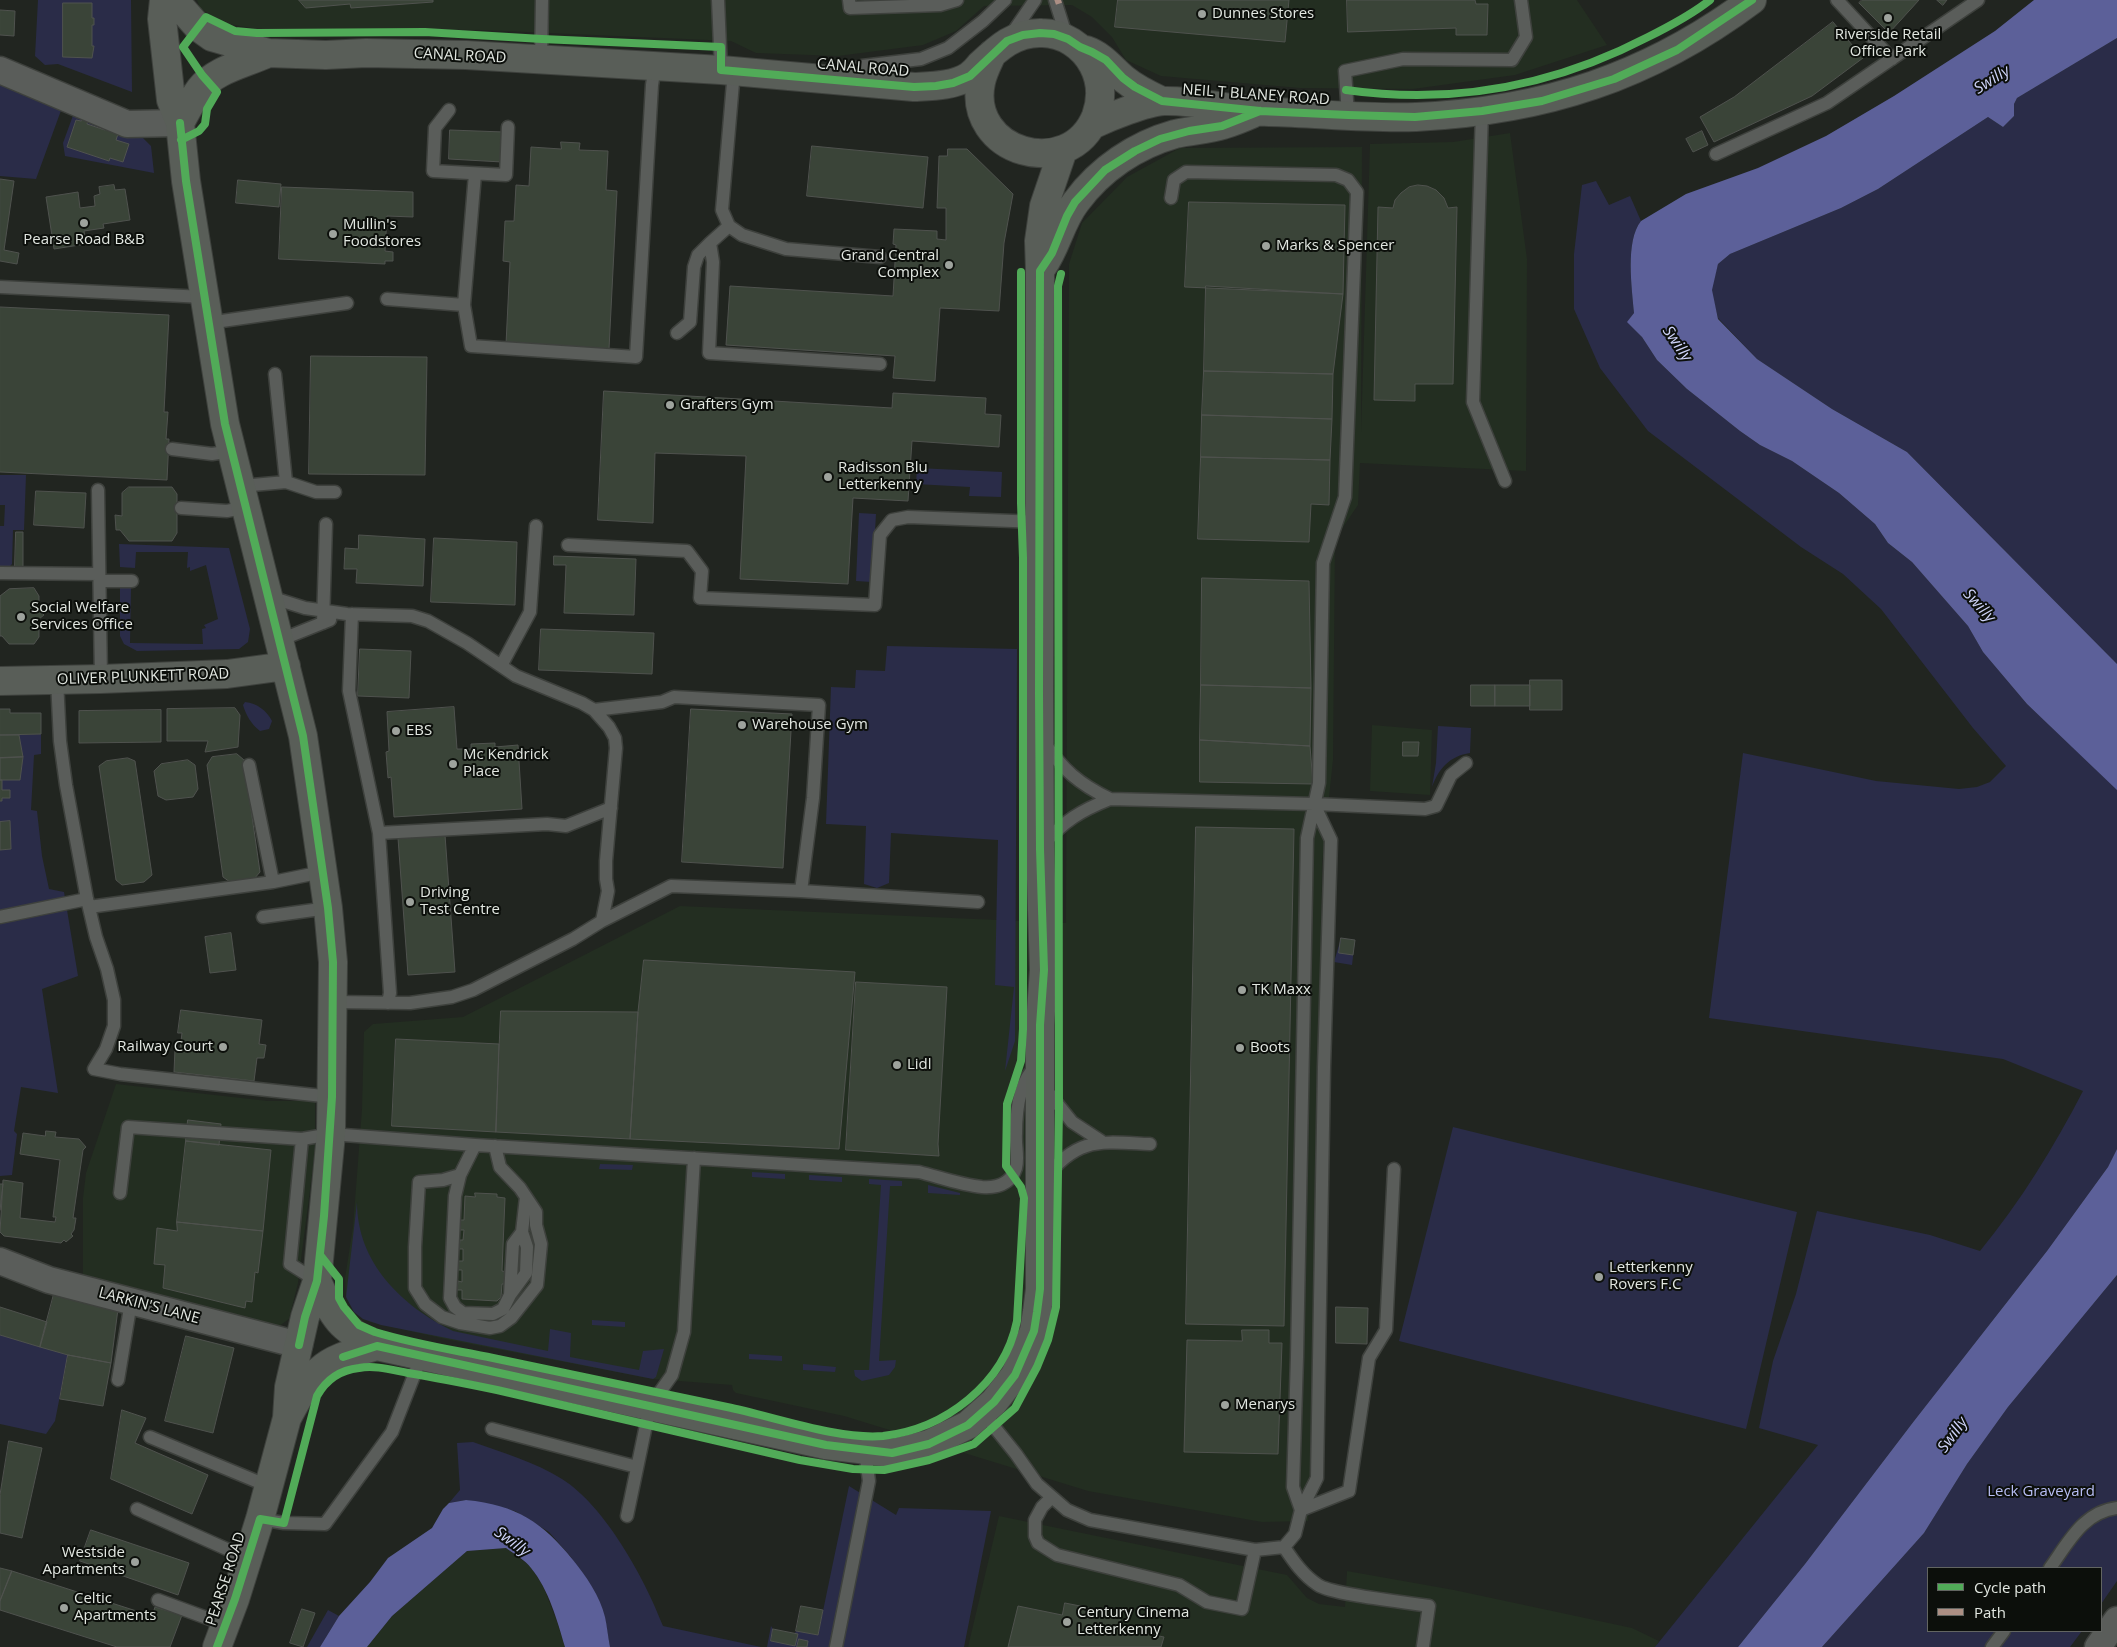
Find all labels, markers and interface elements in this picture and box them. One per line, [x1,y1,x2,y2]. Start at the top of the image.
place label: Dunnes Stores [1212,5,1314,23]
marker: Dunnes Stores [1196,8,1208,20]
marker: Riverside Retail Office Park [1882,12,1894,24]
place label: Riverside Retail Office Park [1835,26,1941,61]
street label: CANAL ROAD [413,45,507,67]
street label: CANAL ROAD [816,55,910,81]
water label: Swilly [1970,62,2014,98]
street label: NEIL T BLANEY ROAD [1182,81,1330,109]
place label: Mullin's Foodstores [343,216,421,251]
marker: Pearse Road B&B [78,217,90,229]
marker: Mullin's Foodstores [327,228,339,240]
place label: Pearse Road B&B [23,231,145,249]
place label: Marks & Spencer [1276,237,1394,255]
marker: Marks & Spencer [1260,240,1272,252]
place label: Grand Central Complex [841,247,939,282]
marker: Grand Central Complex [943,259,955,271]
water label: Swilly [1658,322,1696,366]
place label: Grafters Gym [680,396,774,414]
marker: Grafters Gym [664,399,676,411]
place label: Radisson Blu Letterkenny [838,459,928,494]
marker: Radisson Blu Letterkenny [822,471,834,483]
water label: Swilly [1959,585,1999,627]
place label: Social Welfare Services Office [31,599,133,634]
marker: Social Welfare Services Office [15,611,27,623]
street label: OLIVER PLUNKETT ROAD [57,665,229,689]
place label: Warehouse Gym [752,716,868,734]
marker: Warehouse Gym [736,719,748,731]
place label: EBS [406,722,432,740]
marker: EBS [390,725,402,737]
place label: Mc Kendrick Place [463,746,549,781]
marker: Mc Kendrick Place [447,758,459,770]
place label: Driving Test Centre [420,884,500,919]
marker: Driving Test Centre [404,896,416,908]
place label: TK Maxx [1252,981,1311,999]
marker: TK Maxx [1236,984,1248,996]
place label: Railway Court [117,1038,213,1056]
place label: Boots [1250,1039,1290,1057]
marker: Railway Court [217,1041,229,1053]
marker: Boots [1234,1042,1246,1054]
place label: Lidl [907,1056,932,1074]
marker: Lidl [891,1059,903,1071]
place label: Letterkenny Rovers F.C [1609,1259,1693,1294]
marker: Letterkenny Rovers F.C [1593,1271,1605,1283]
street label: LARKIN'S LANE [97,1284,201,1328]
place label: Menarys [1235,1396,1295,1414]
marker: Menarys [1219,1399,1231,1411]
water label: Swilly [1934,1414,1972,1456]
park label: Leck Graveyard [1987,1483,2095,1501]
water label: Swilly [491,1523,533,1561]
street label: PEARSE ROAD [202,1530,250,1628]
place label: Westside Apartments [43,1544,125,1579]
marker: Westside Apartments [129,1556,141,1568]
legend [1927,1567,2102,1632]
text: Cycle path [1974,1577,2046,1597]
place label: Celtic Apartments [74,1590,156,1625]
marker: Celtic Apartments [58,1602,70,1614]
text: Path [1974,1602,2006,1622]
place label: Century Cinema Letterkenny [1077,1604,1189,1639]
marker: Century Cinema Letterkenny [1061,1616,1073,1628]

